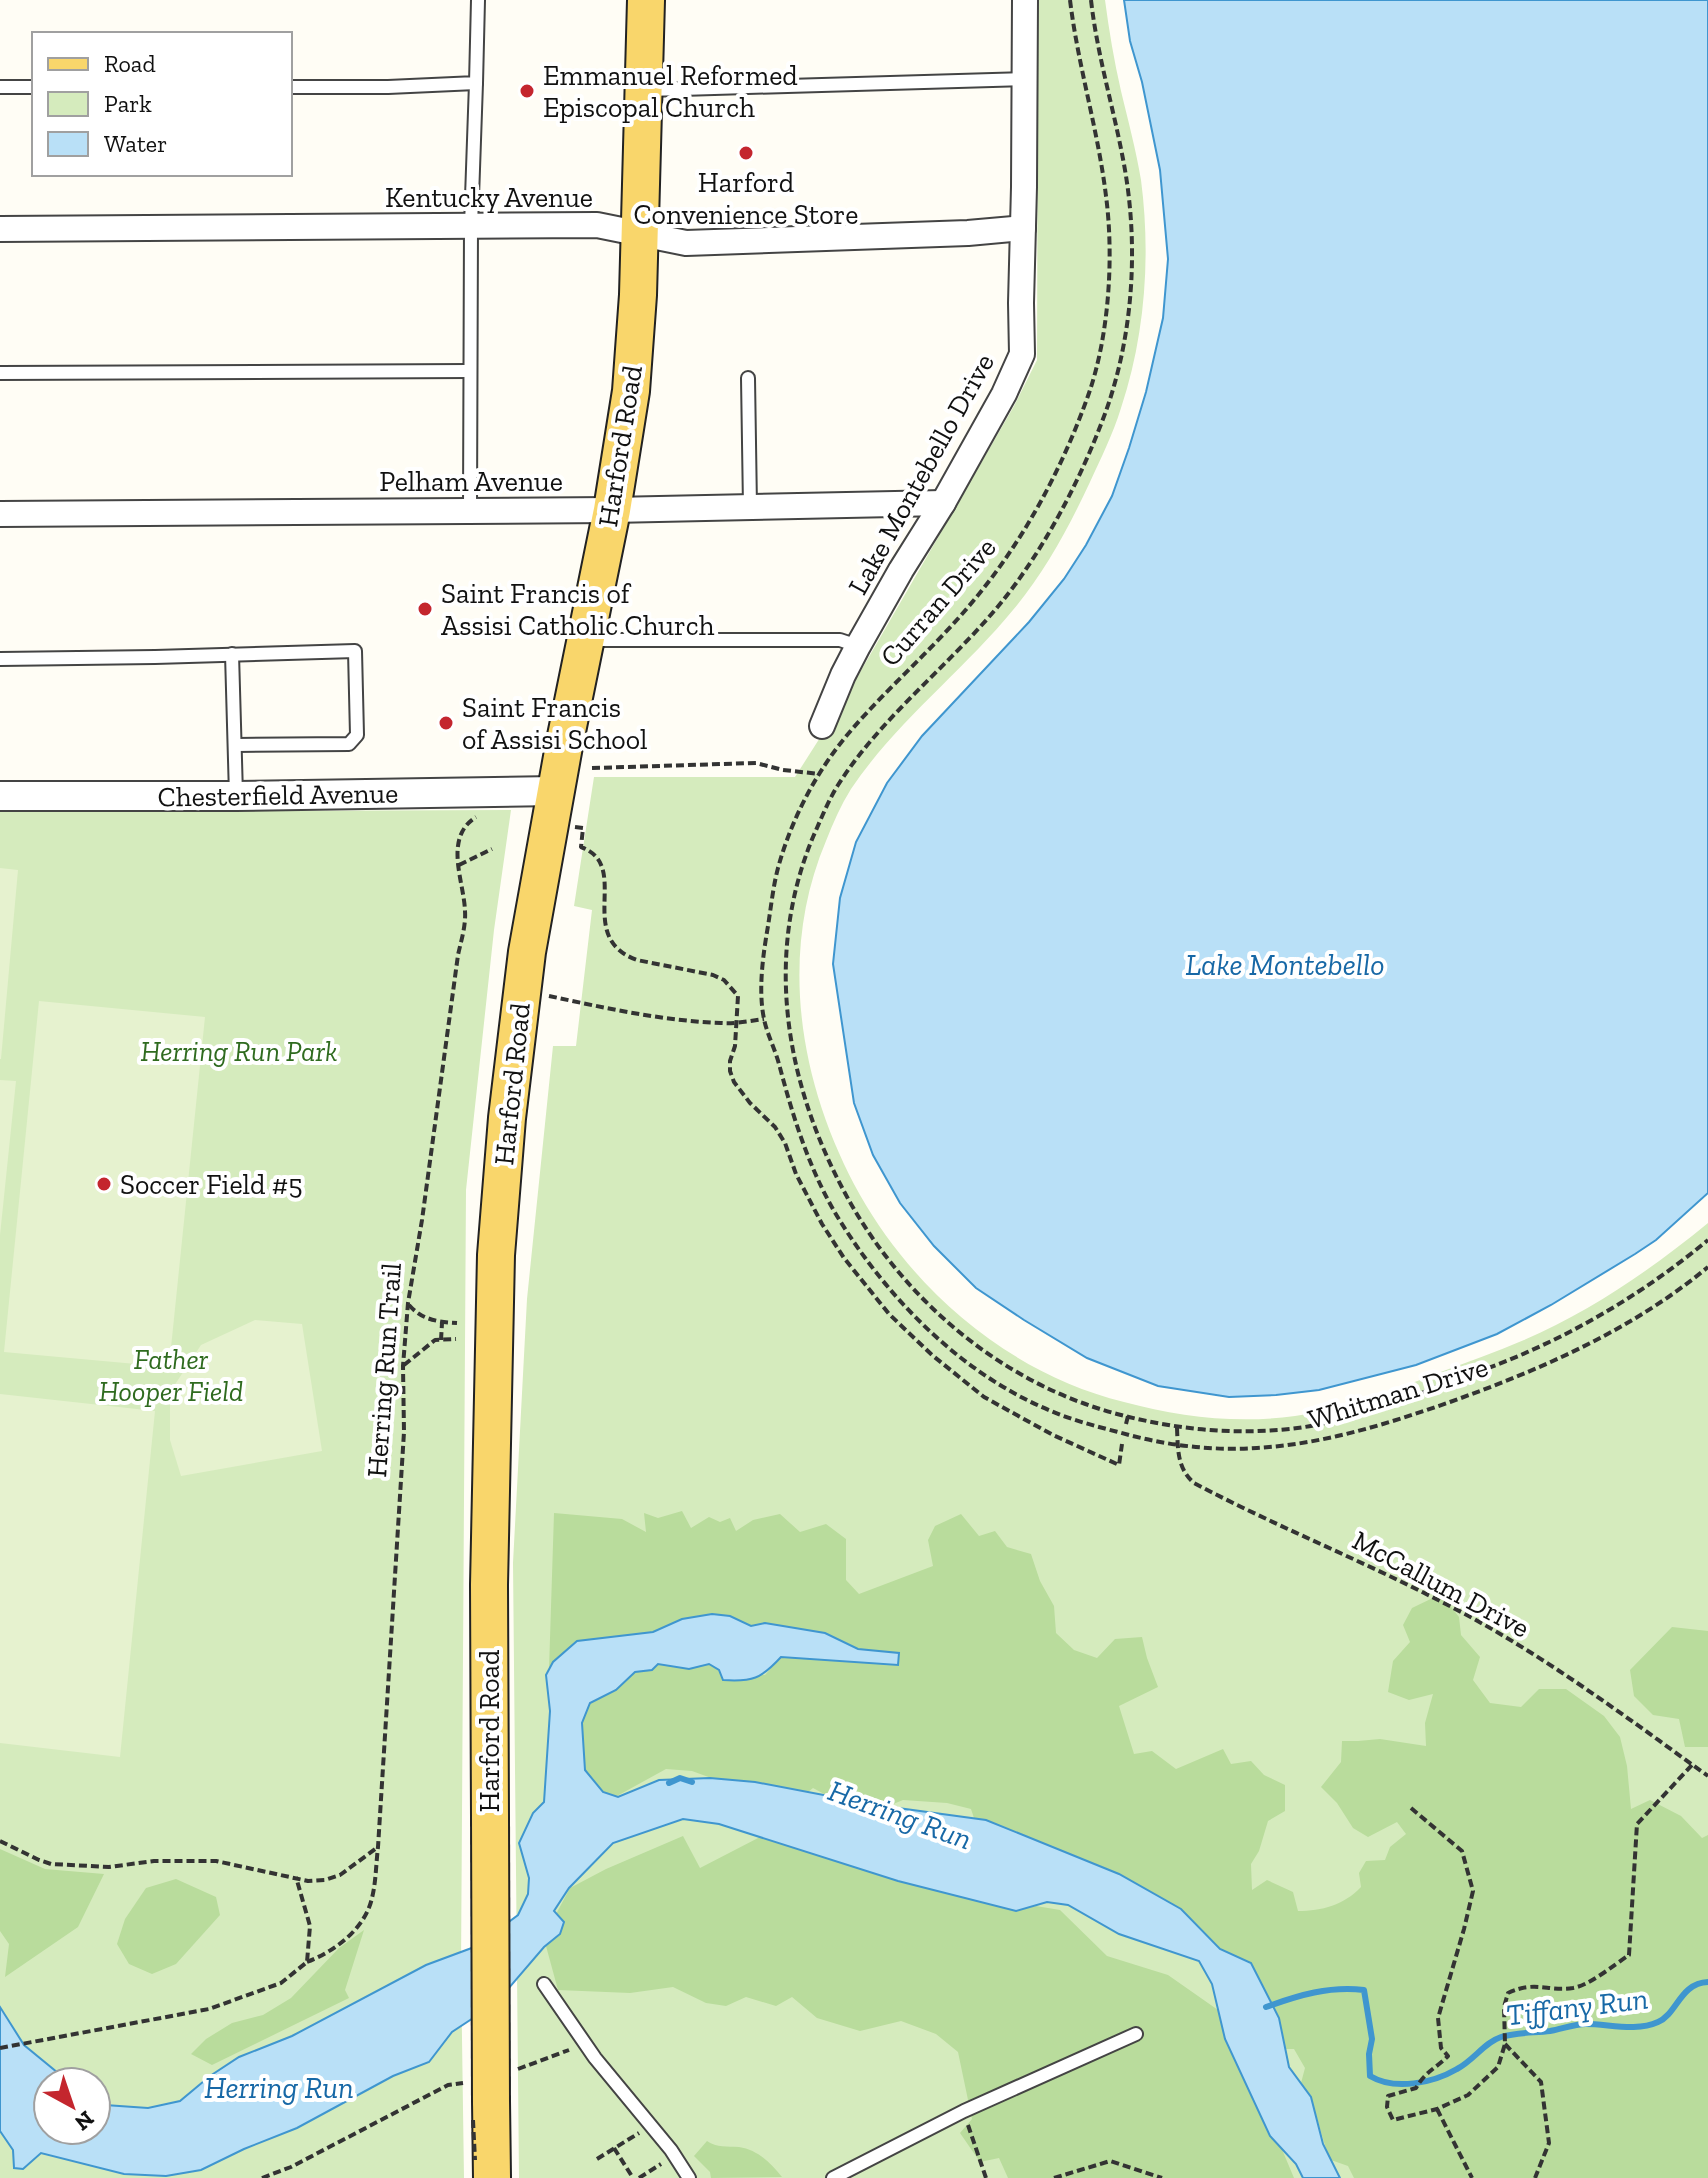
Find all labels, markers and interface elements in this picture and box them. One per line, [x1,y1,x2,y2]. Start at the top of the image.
legend [32,32,292,176]
text: Road [104,49,156,78]
place label: Emmanuel Reformed Episcopal Church [543,59,798,124]
marker: Emmanuel Reformed Episcopal Church [518,82,536,100]
text: Park [104,89,152,118]
text: Water [104,129,167,158]
marker: Harford Convenience Store [737,144,755,162]
place label: Harford Convenience Store [634,166,858,231]
street label: Kentucky Avenue [385,181,593,214]
street label: Lake Montebello Drive [841,348,1001,600]
street label: Harford Road [591,363,649,529]
street label: Pelham Avenue [379,465,563,498]
street label: Curran Drive [873,531,1003,673]
place label: Saint Francis of Assisi Catholic Church [441,577,715,642]
marker: Saint Francis of Assisi Catholic Church [416,600,434,618]
place label: Saint Francis of Assisi School [462,691,648,756]
marker: Saint Francis of Assisi School [437,714,455,732]
street label: Chesterfield Avenue [157,776,399,814]
water label: Lake Montebello [1185,947,1385,983]
street label: Harford Road [487,1001,537,1167]
park label: Herring Run Park [140,1035,338,1068]
place label: Soccer Field #5 [120,1168,303,1201]
marker: Soccer Field #5 [95,1175,113,1193]
street label: Herring Run Trail [360,1262,408,1478]
park label: Father Hooper Field [99,1343,243,1408]
street label: Whitman Drive [1304,1350,1492,1436]
street label: McCallum Drive [1347,1524,1535,1644]
street label: Harford Road [473,1650,506,1812]
water label: Herring Run [824,1772,976,1858]
water label: Tiffany Run [1504,1980,1650,2034]
north arrow [32,2066,112,2146]
water label: Herring Run [204,2070,354,2106]
text: N [69,2105,100,2137]

